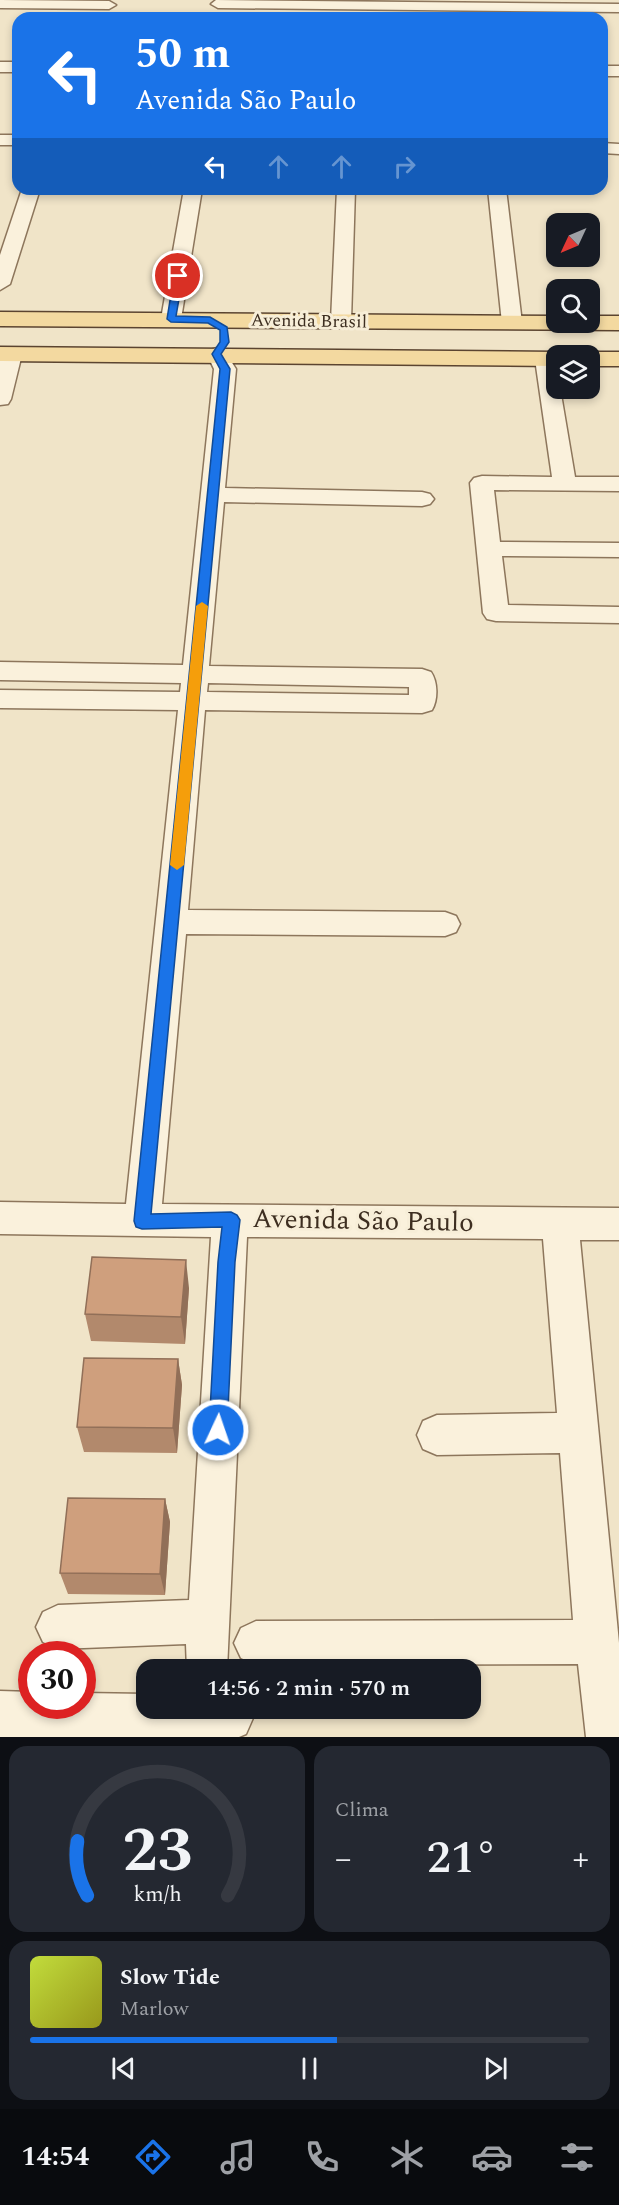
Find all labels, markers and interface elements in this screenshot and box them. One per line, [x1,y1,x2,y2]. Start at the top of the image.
text: 50 m [135,23,230,86]
icon: left [36,36,114,114]
text: Avenida São Paulo [135,80,356,122]
icon: left [199,150,232,183]
icon: ahead [262,150,295,183]
icon: ahead [325,150,358,183]
icon: right [388,150,421,183]
north arrow [546,213,600,267]
map controls [546,213,600,399]
pin [152,250,203,301]
icon: arrive [161,259,194,292]
button: search [546,279,600,333]
street label: Avenida Brasil [251,306,367,336]
button: layers [546,345,600,399]
street label: Avenida São Paulo [252,1198,474,1244]
position arrow [186,1398,250,1462]
speed limit sign: 30 [18,1641,96,1719]
text: 14:56 · 2 min · 570 m [207,1672,410,1705]
text: Clima [335,1795,389,1825]
text: 23 [122,1804,192,1899]
text: 21° [427,1824,497,1893]
text: − [335,1834,352,1884]
text: + [573,1834,589,1884]
text: km/h [133,1878,181,1911]
text: Slow Tide [120,1961,220,1994]
text: Marlow [120,1994,189,2024]
icon: previous [107,2052,140,2085]
icon: pause [293,2052,326,2085]
icon: next [479,2052,512,2085]
text: 14:54 [21,2136,89,2178]
icon: directions [132,2136,174,2178]
icon: music [217,2136,259,2178]
icon: phone [301,2136,343,2178]
icon: climate [386,2136,428,2178]
icon: car [471,2136,513,2178]
icon: filters [556,2136,598,2178]

